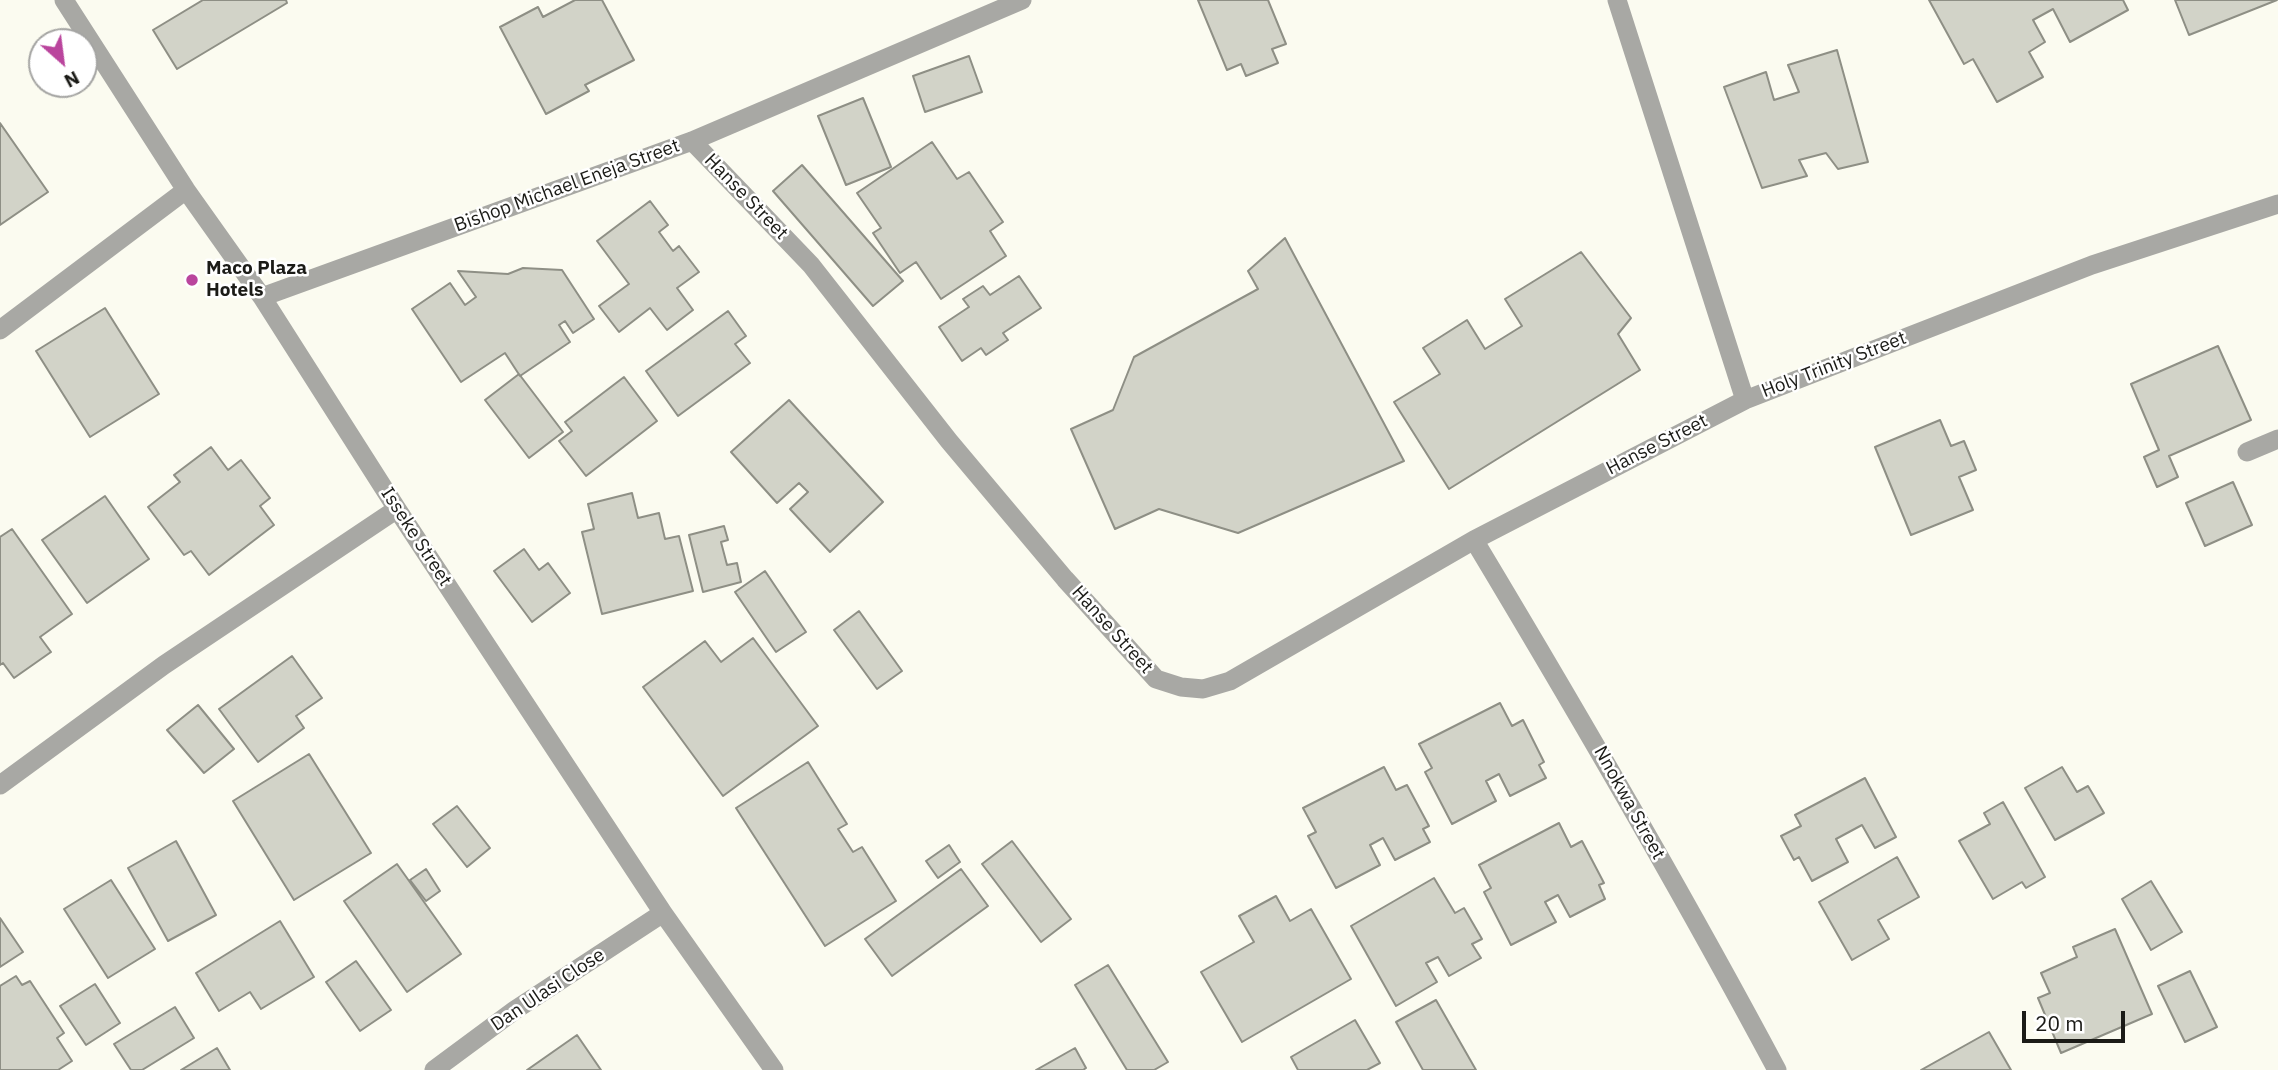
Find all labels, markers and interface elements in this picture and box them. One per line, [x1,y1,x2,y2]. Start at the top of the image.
north arrow [28,28,98,98]
text: N [60,66,84,94]
street label: Bishop Michael Eneja Street [451,135,683,237]
street label: Hanse Street [699,149,793,245]
place label: Maco Plaza Hotels [206,258,307,302]
marker: Maco Plaza Hotels [184,272,200,288]
street label: Holy Trinity Street [1758,327,1910,403]
street label: Hanse Street [1603,410,1711,480]
street label: Isseke Street [376,483,456,591]
street label: Hanse Street [1067,581,1157,679]
street label: Nnokwa Street [1588,742,1670,864]
street label: Dan Ulasi Close [487,944,609,1036]
scale bar [2026,996,2129,1040]
text: 20 m [2035,1009,2084,1037]

